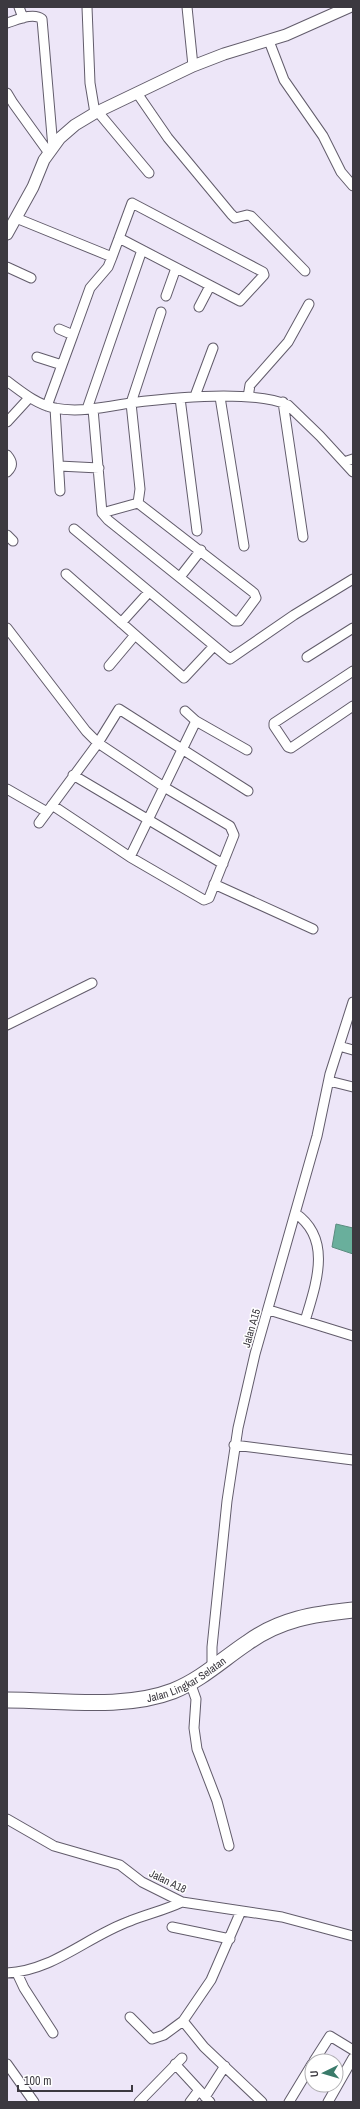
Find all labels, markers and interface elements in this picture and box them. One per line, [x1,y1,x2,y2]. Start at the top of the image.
street label: Jalan A15 [239,1307,263,1349]
street label: Jalan Lingkar Selatan [146,1654,229,1705]
street label: Jalan A18 [147,1866,189,1896]
north arrow [304,2053,344,2093]
scale bar [18,2067,132,2093]
text: U [307,2070,321,2078]
text: 100 m [24,2073,51,2089]

